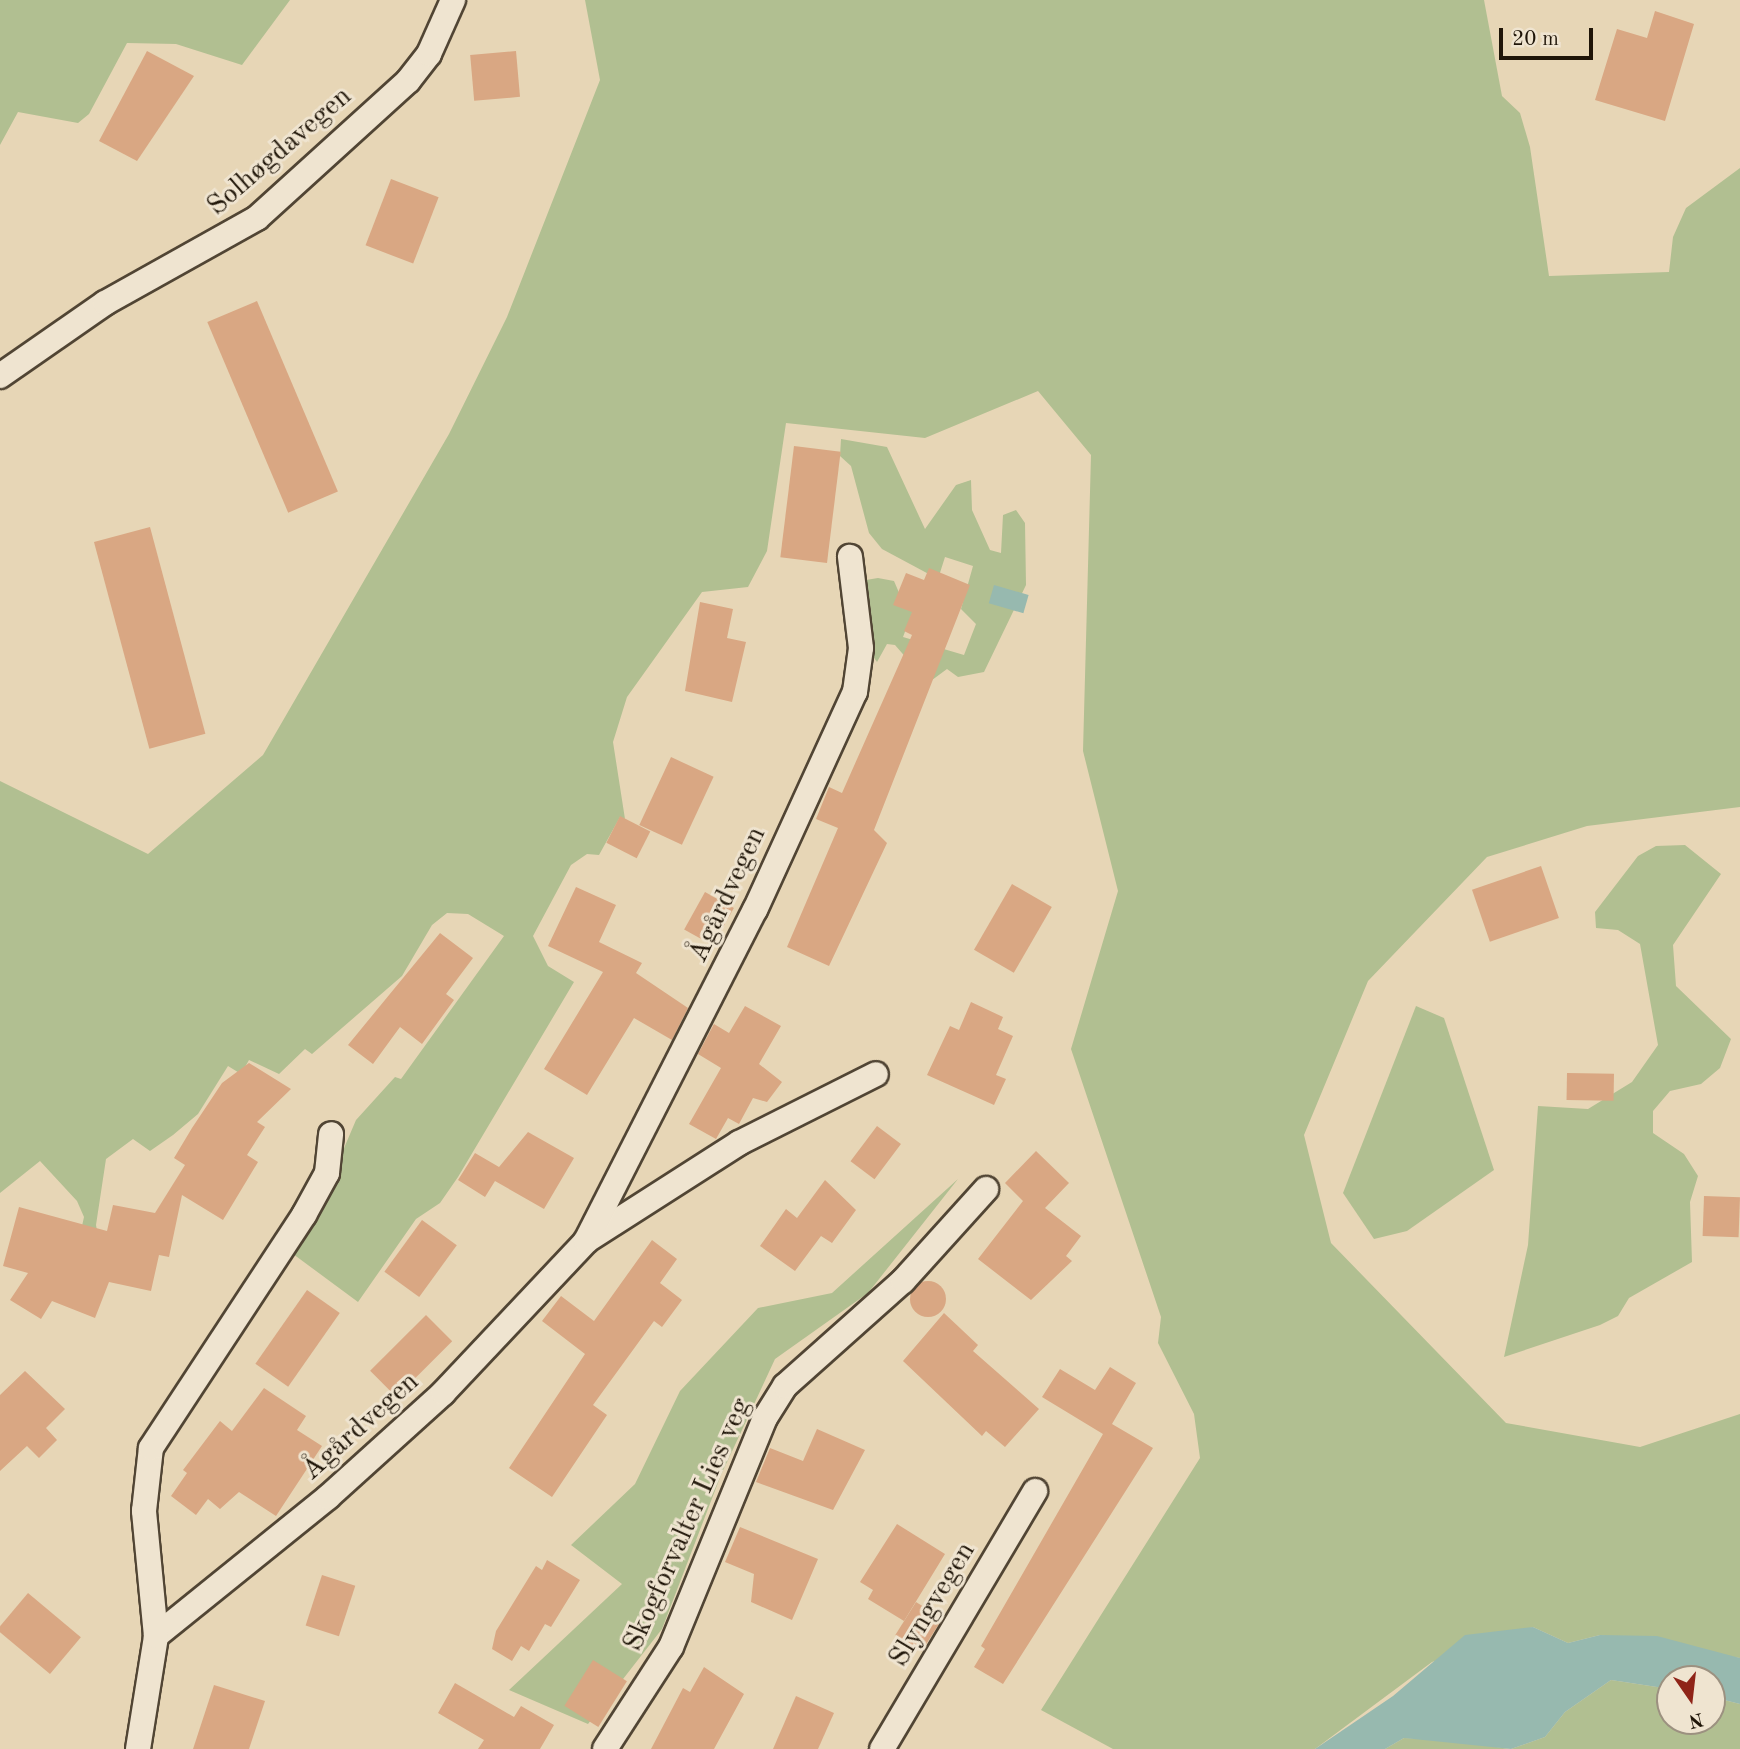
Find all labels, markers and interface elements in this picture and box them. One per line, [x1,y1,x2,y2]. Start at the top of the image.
scale bar [1502,14,1596,58]
text: 20 m [1512,29,1559,50]
street label: Solhøgdavegen [201,80,359,224]
street label: Ågårdvegen [682,822,774,968]
street label: Ågårdvegen [296,1366,426,1488]
street label: Skogforvalter Lies veg [617,1393,759,1657]
street label: Slyngvegen [883,1537,983,1673]
north arrow [1656,1665,1726,1735]
text: N [1686,1708,1705,1730]

